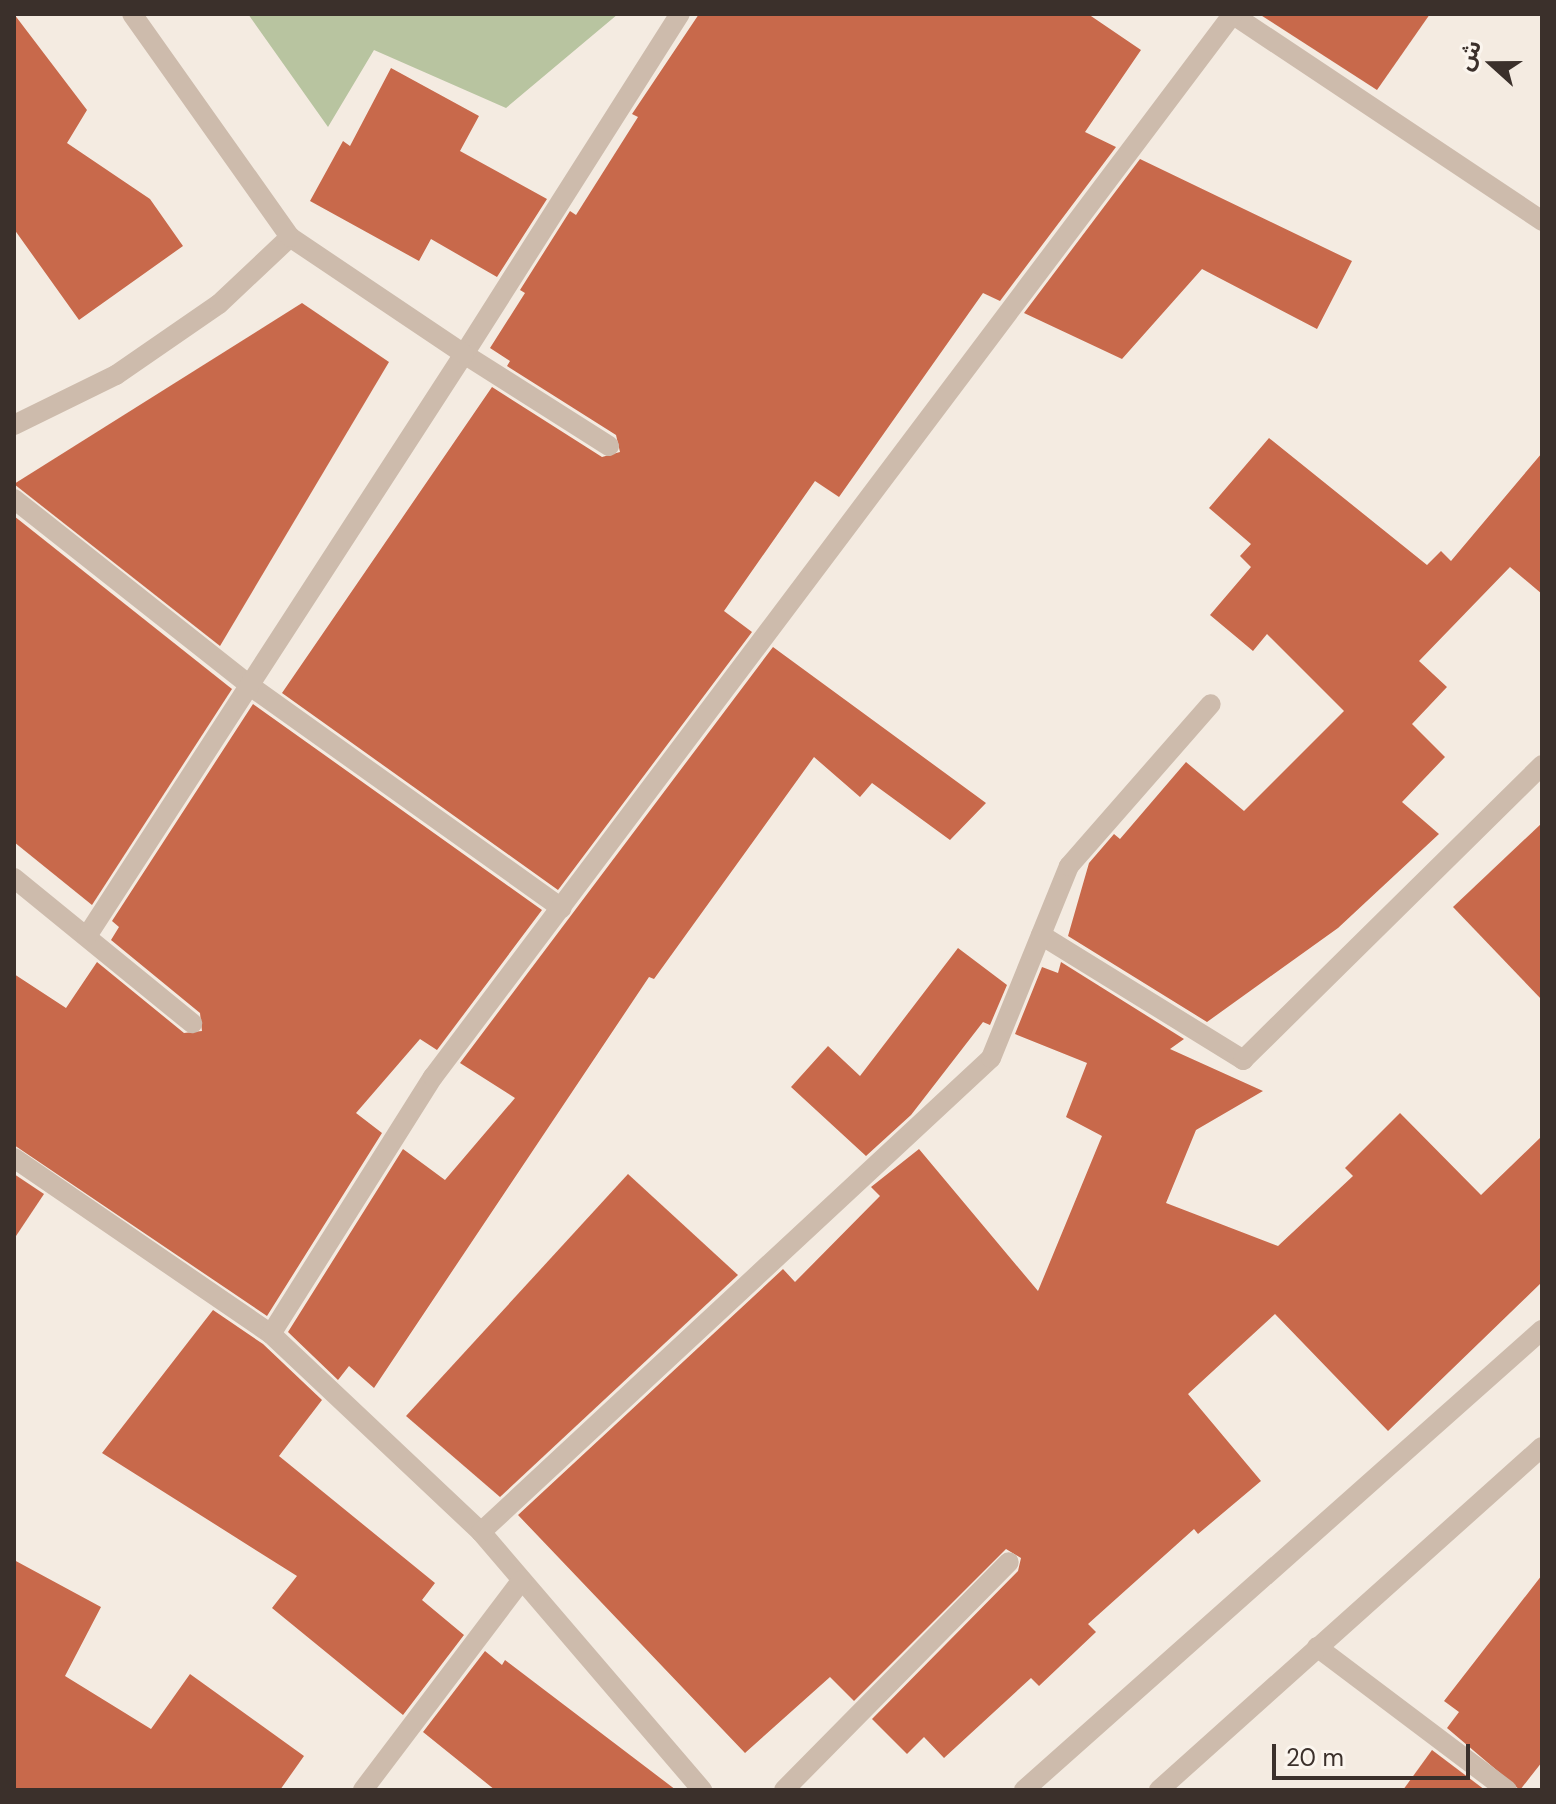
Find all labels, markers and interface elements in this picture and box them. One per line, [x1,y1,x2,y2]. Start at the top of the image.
north arrow [1452,24,1532,104]
text: ش [1450,36,1488,74]
scale bar [1276,1728,1474,1778]
text: 20 m [1286,1742,1344,1773]

